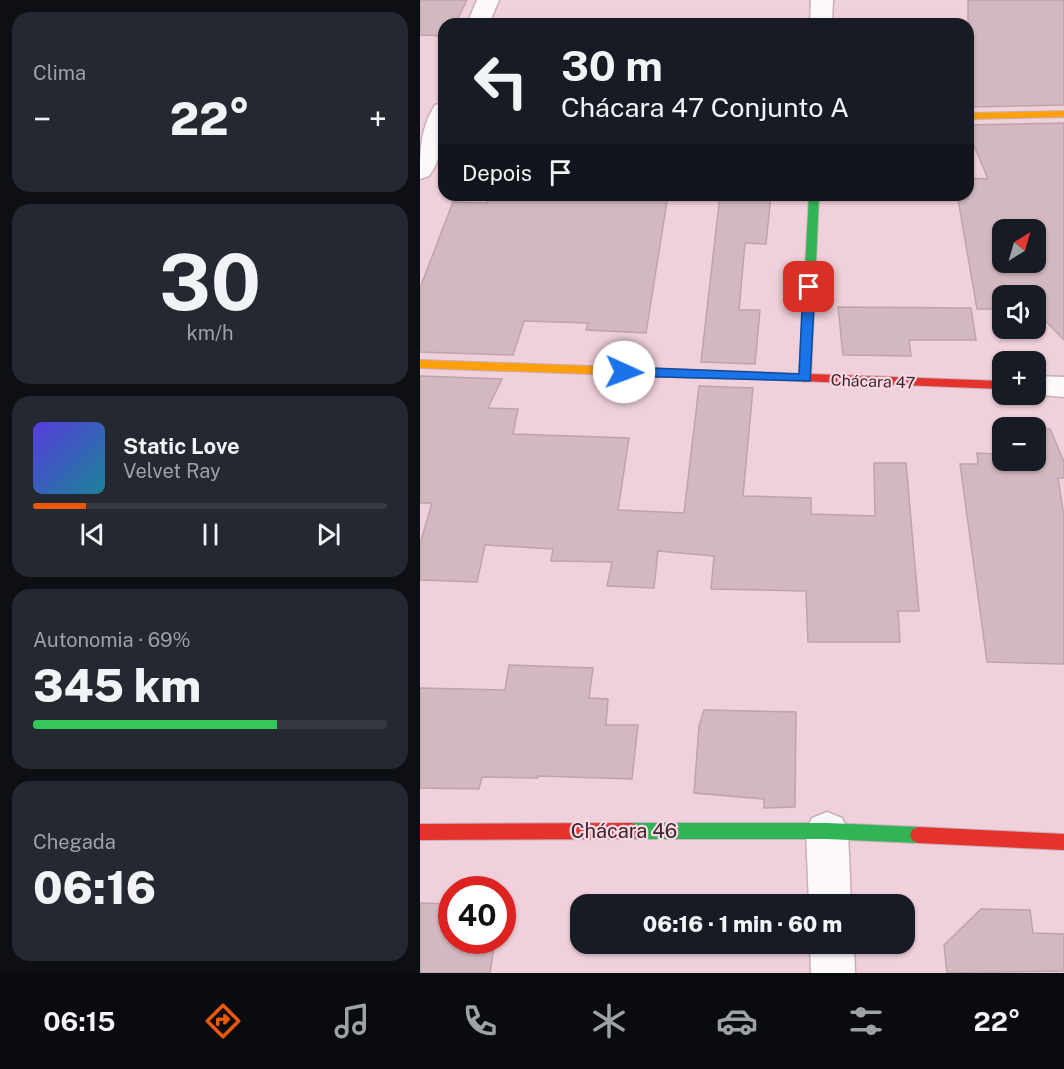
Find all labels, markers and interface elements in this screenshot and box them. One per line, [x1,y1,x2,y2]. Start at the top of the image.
text: 30 m [561,41,663,90]
icon: left [462,42,540,120]
text: Clima [33,61,86,85]
text: Chácara 47 Conjunto A [561,91,849,123]
text: 22° [170,92,250,145]
text: − [33,100,51,138]
text: + [369,100,387,138]
icon: arrive [544,156,577,189]
text: Depois [462,160,532,186]
north arrow [992,219,1046,273]
map controls [992,219,1046,471]
text: 30 [159,236,261,328]
pin [783,261,834,312]
icon: arrive [792,270,825,303]
button: sound [992,285,1046,339]
text: km/h [186,321,234,345]
position arrow [592,340,656,404]
button: + [992,351,1046,405]
street label: Chácara 47 [830,371,916,392]
button: − [992,417,1046,471]
text: Static Love [123,433,240,459]
text: Velvet Ray [123,459,221,483]
icon: previous [76,518,109,551]
icon: pause [194,518,227,551]
icon: next [312,518,345,551]
text: Autonomia · 69% [33,628,191,652]
text: 345 km [33,659,201,712]
street label: Chácara 46 [571,819,677,843]
text: Chegada [33,830,116,854]
text: 06:16 [33,861,156,914]
speed limit sign: 40 [438,876,516,954]
text: 06:16 · 1 min · 60 m [643,911,842,937]
icon: directions [202,1000,244,1042]
icon: music [331,1000,373,1042]
icon: phone [459,1000,501,1042]
icon: climate [588,1000,630,1042]
icon: car [716,1000,758,1042]
icon: filters [845,1000,887,1042]
text: 06:15 [43,1005,116,1037]
text: 22° [974,1005,1021,1037]

